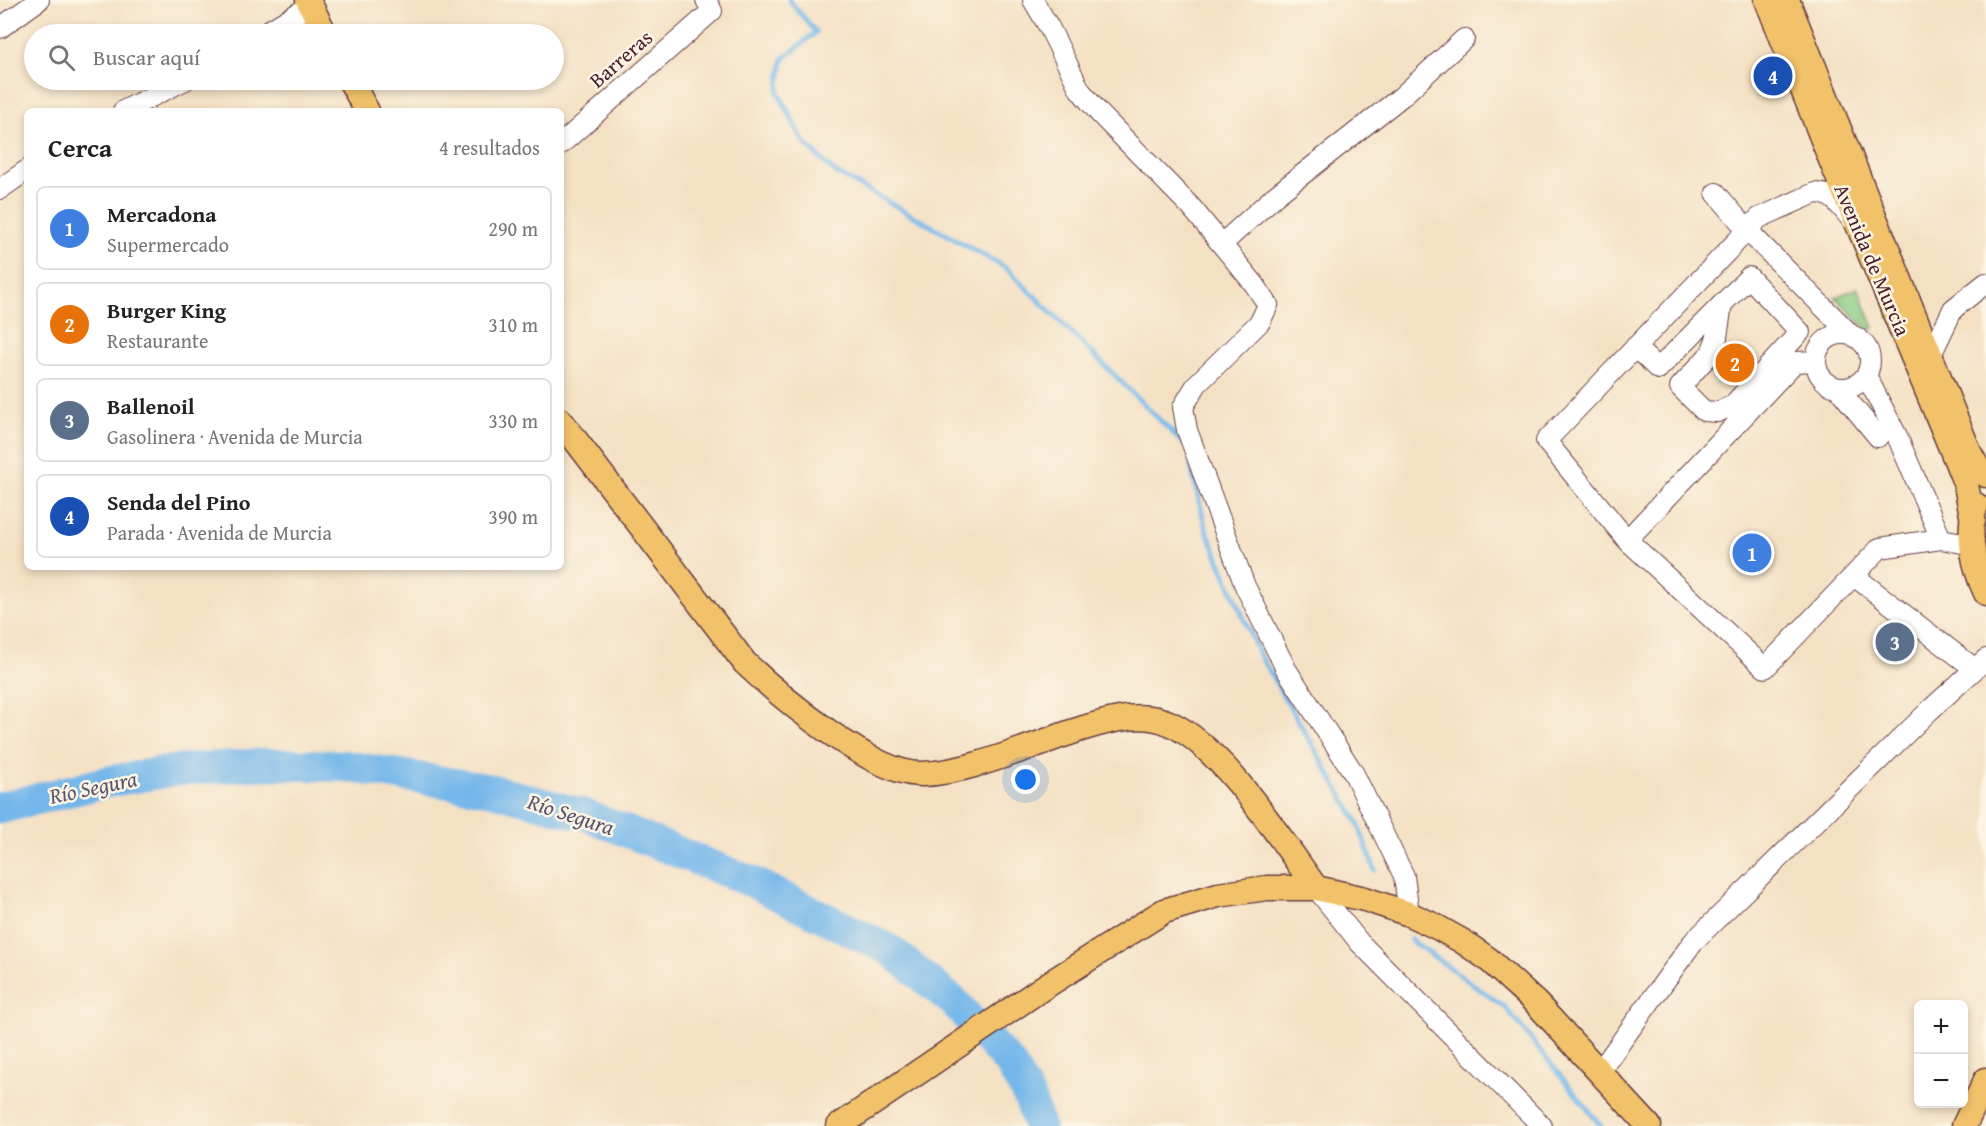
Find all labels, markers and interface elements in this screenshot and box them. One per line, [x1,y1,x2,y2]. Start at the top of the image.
street label: Barreras [582,22,659,95]
search box [24,24,564,90]
icon: search [45,41,78,74]
text: Buscar aquí [93,41,200,73]
pin: 4 [1754,54,1792,98]
text: Cerca [48,128,112,167]
text: 4 resultados [439,133,540,162]
street label: Avenida de Murcia [1826,179,1919,341]
text: Mercadona [107,198,217,230]
text: 1 [64,214,75,243]
text: 290 m [488,214,538,243]
text: Supermercado [107,230,229,259]
text: Burger King [107,294,226,326]
text: 2 [64,310,75,339]
text: 310 m [488,310,538,339]
text: Restaurante [107,326,208,355]
pin: 2 [1716,340,1754,386]
text: Ballenoil [107,390,195,422]
text: 3 [64,406,75,435]
text: 330 m [488,406,538,435]
text: Gasolinera · Avenida de Murcia [107,422,363,451]
text: Senda del Pino [107,486,251,518]
text: 4 [64,502,75,531]
text: 390 m [488,502,538,531]
text: Parada · Avenida de Murcia [107,518,332,547]
pin: 1 [1732,530,1772,576]
pin: 3 [1876,620,1914,664]
water label: Río Segura [45,762,140,812]
your location [1011,765,1040,794]
water label: Río Segura [523,785,618,843]
map controls [1914,1000,1968,1108]
button: + [1914,1000,1968,1054]
button: − [1914,1054,1968,1108]

